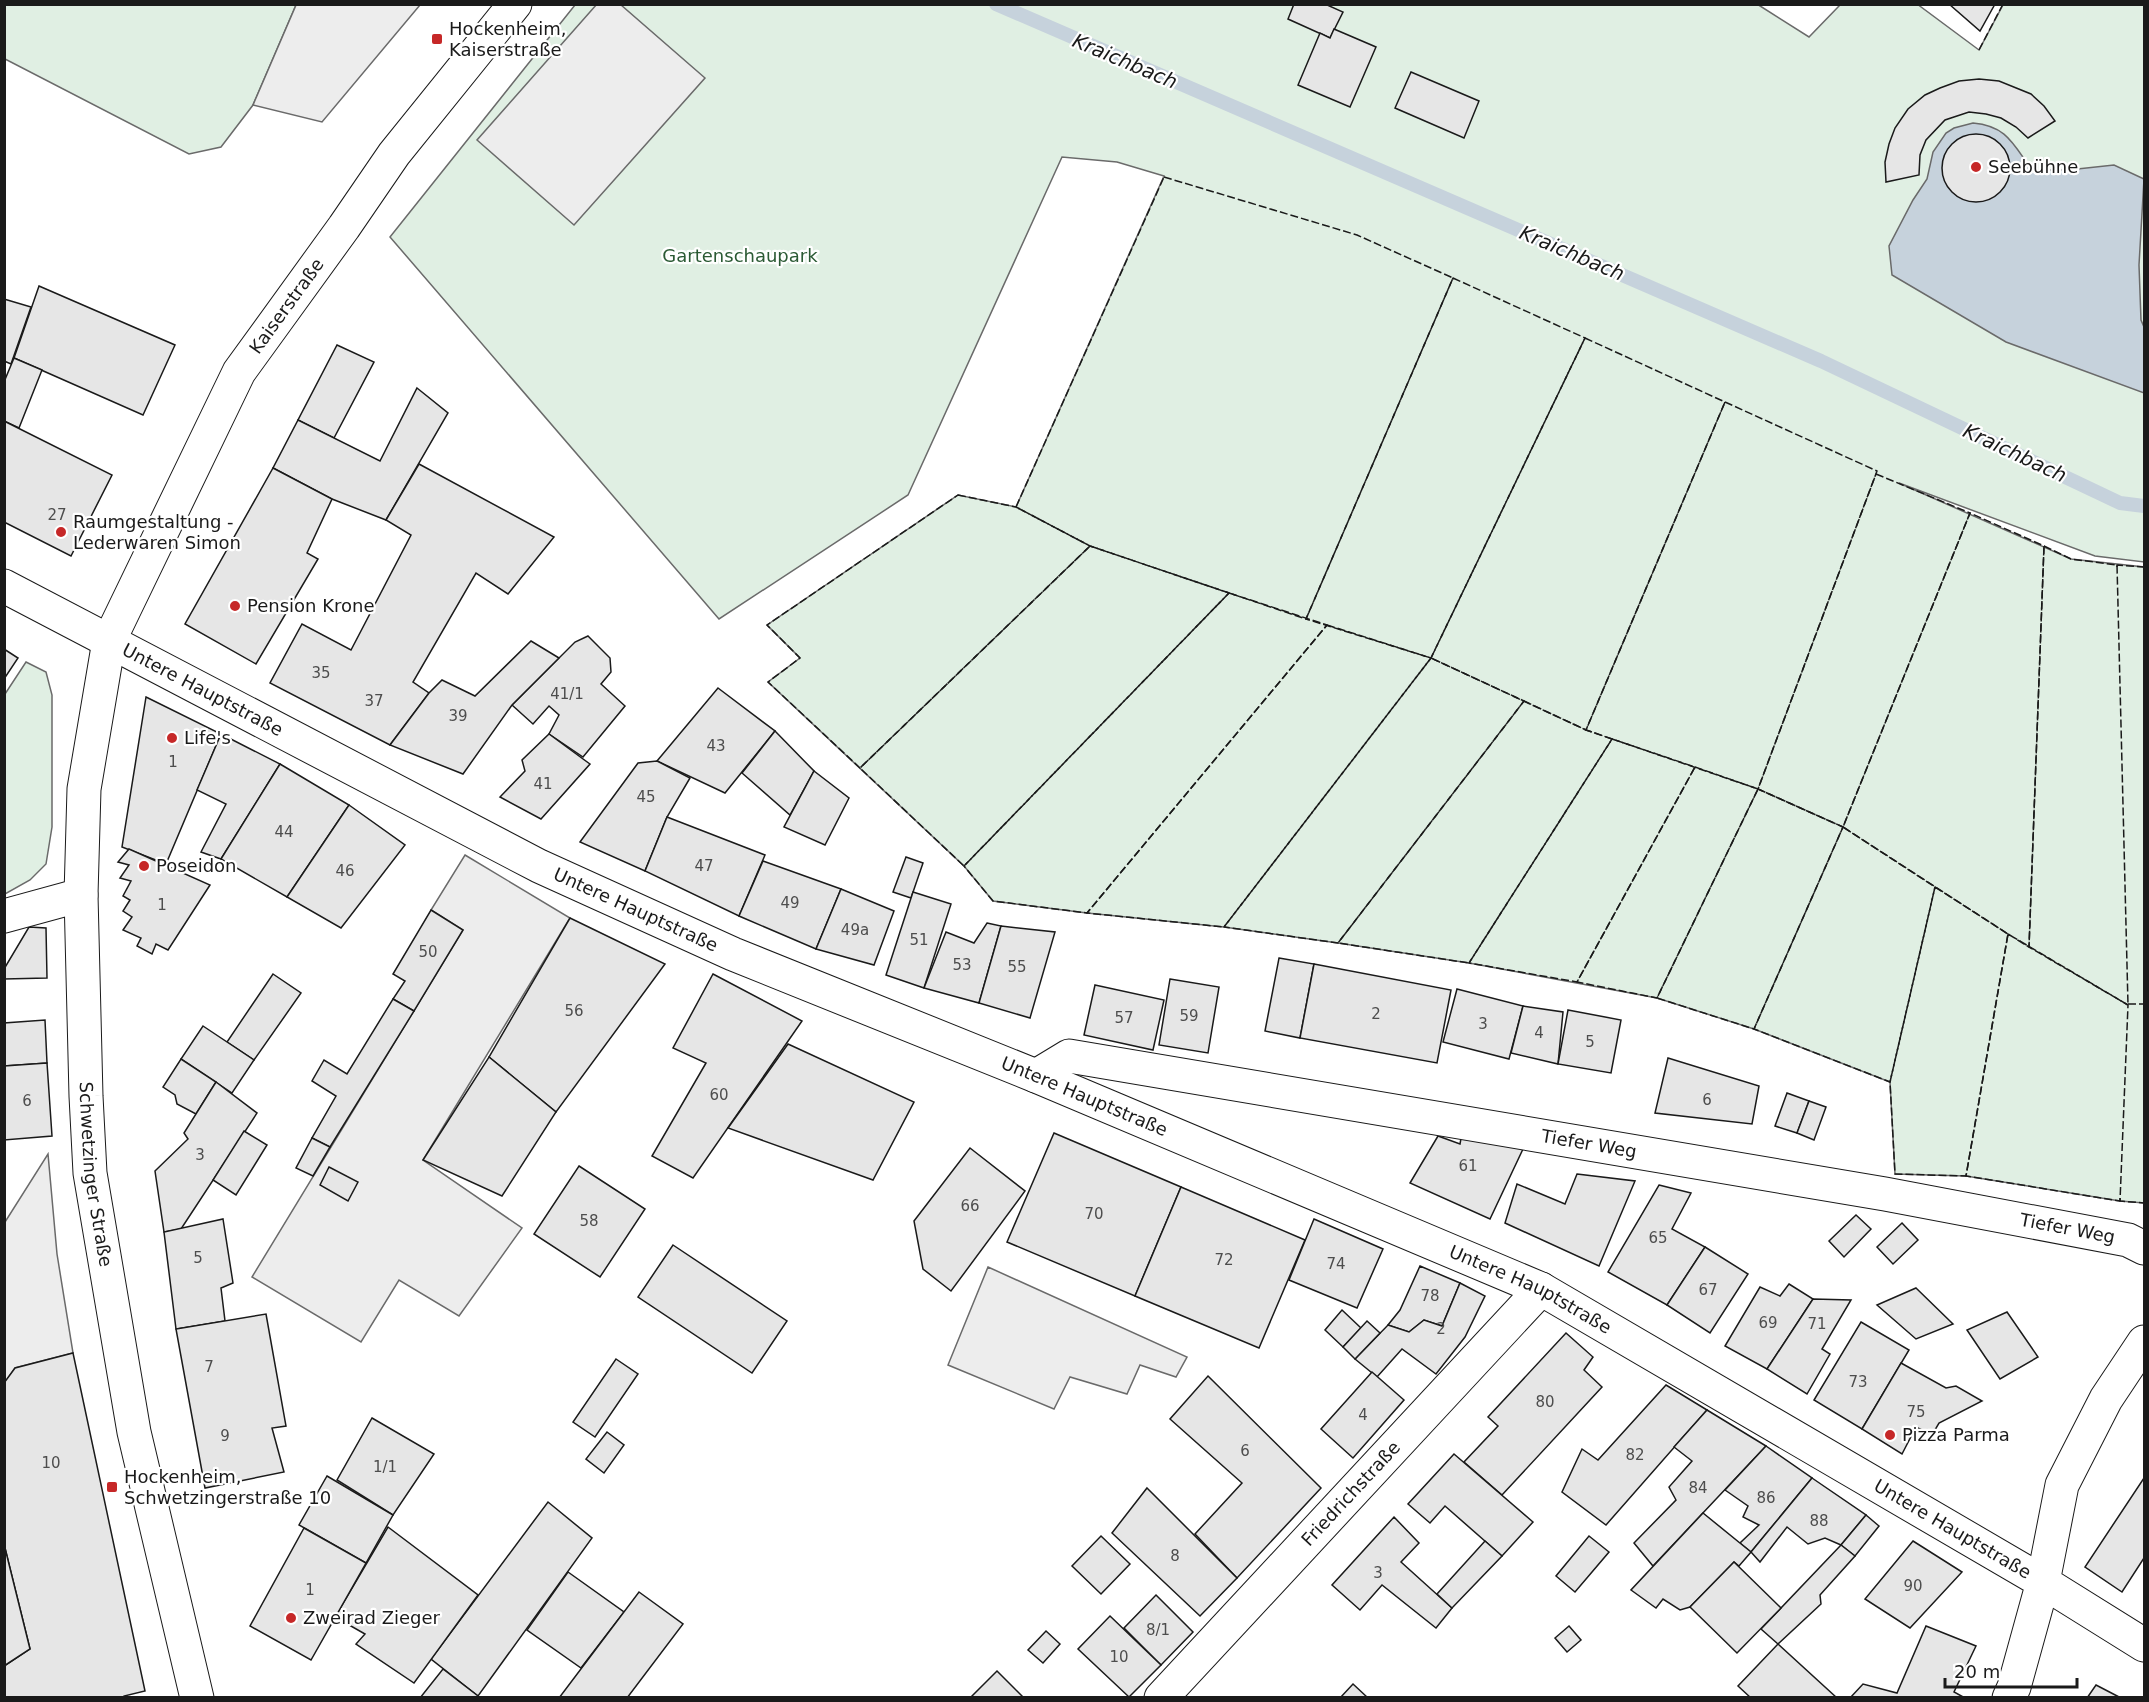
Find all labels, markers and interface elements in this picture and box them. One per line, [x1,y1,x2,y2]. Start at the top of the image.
place label: Hockenheim, Kaiserstraße [449,18,566,60]
water label: Kraichbach [1069,28,1181,94]
marker: Hockenheim, Kaiserstraße [430,32,444,46]
place label: Seebühne [1988,156,2078,177]
marker: Seebühne [1969,160,1983,174]
water label: Kraichbach [1516,220,1628,286]
park label: Gartenschaupark [662,245,818,266]
street label: Kaiserstraße [245,254,328,358]
water label: Kraichbach [1959,419,2071,487]
house number: 27 [47,506,67,524]
place label: Raumgestaltung - Lederwaren Simon [73,511,241,553]
marker: Raumgestaltung - Lederwaren Simon [54,525,68,539]
place label: Pension Krone [247,595,375,616]
marker: Pension Krone [228,599,242,613]
street label: Untere Hauptstraße [119,639,287,740]
house number: 35 [311,664,331,682]
house number: 41/1 [550,685,584,703]
house number: 37 [364,692,384,710]
house number: 39 [448,707,468,725]
place label: Life's [184,727,231,748]
marker: Life's [165,731,179,745]
house number: 43 [706,737,726,755]
house number: 1 [168,753,178,771]
house number: 41 [533,775,553,793]
house number: 45 [636,788,656,806]
house number: 44 [274,823,294,841]
place label: Poseidon [156,855,237,876]
house number: 47 [694,857,714,875]
marker: Poseidon [137,859,151,873]
house number: 46 [335,862,355,880]
street label: Untere Hauptstraße [550,863,721,956]
house number: 49 [780,894,800,912]
house number: 1 [157,896,167,914]
house number: 49a [841,921,869,939]
house number: 51 [909,931,929,949]
house number: 50 [418,943,438,961]
house number: 53 [952,956,972,974]
house number: 55 [1007,958,1027,976]
house number: 56 [564,1002,584,1020]
house number: 2 [1371,1005,1381,1023]
house number: 59 [1179,1007,1199,1025]
house number: 57 [1114,1009,1134,1027]
house number: 3 [1478,1015,1488,1033]
house number: 4 [1534,1024,1544,1042]
house number: 5 [1585,1033,1595,1051]
street label: Untere Hauptstraße [998,1052,1171,1140]
street label: Schwetzinger Straße [76,1081,117,1268]
house number: 60 [709,1086,729,1104]
house number: 6 [1702,1091,1712,1109]
house number: 6 [22,1092,32,1110]
street label: Tiefer Weg [1539,1125,1638,1162]
house number: 3 [195,1146,205,1164]
house number: 61 [1458,1157,1478,1175]
house number: 66 [960,1197,980,1215]
house number: 70 [1084,1205,1104,1223]
street label: Tiefer Weg [2017,1209,2117,1247]
house number: 58 [579,1212,599,1230]
house number: 65 [1648,1229,1668,1247]
street label: Untere Hauptstraße [1446,1240,1615,1338]
house number: 5 [193,1249,203,1267]
house number: 72 [1214,1251,1234,1269]
house number: 74 [1326,1255,1346,1273]
house number: 67 [1698,1281,1718,1299]
house number: 78 [1420,1287,1440,1305]
house number: 69 [1758,1314,1778,1332]
house number: 71 [1807,1315,1827,1333]
house number: 2 [1436,1320,1446,1338]
house number: 7 [204,1358,214,1376]
house number: 73 [1848,1373,1868,1391]
house number: 80 [1535,1393,1555,1411]
house number: 75 [1906,1403,1926,1421]
house number: 4 [1358,1406,1368,1424]
place label: Pizza Parma [1902,1424,2010,1445]
house number: 9 [220,1427,230,1445]
marker: Pizza Parma [1883,1428,1897,1442]
street label: Friedrichstraße [1297,1437,1404,1550]
house number: 6 [1240,1442,1250,1460]
house number: 82 [1625,1446,1645,1464]
house number: 10 [41,1454,61,1472]
house number: 1/1 [373,1458,397,1476]
place label: Hockenheim, Schwetzingerstraße 10 [124,1466,331,1508]
street label: Untere Hauptstraße [1870,1475,2035,1583]
house number: 84 [1688,1479,1708,1497]
marker: Hockenheim, Schwetzingerstraße 10 [105,1480,119,1494]
house number: 86 [1756,1489,1776,1507]
house number: 88 [1809,1512,1829,1530]
house number: 8 [1170,1547,1180,1565]
house number: 3 [1373,1564,1383,1582]
house number: 90 [1903,1577,1923,1595]
house number: 1 [305,1581,315,1599]
place label: Zweirad Zieger [303,1607,441,1628]
marker: Zweirad Zieger [284,1611,298,1625]
house number: 8/1 [1146,1621,1170,1639]
house number: 10 [1109,1648,1129,1666]
scale bar [1945,1651,2077,1689]
text: 20 m [1954,1661,2000,1682]

